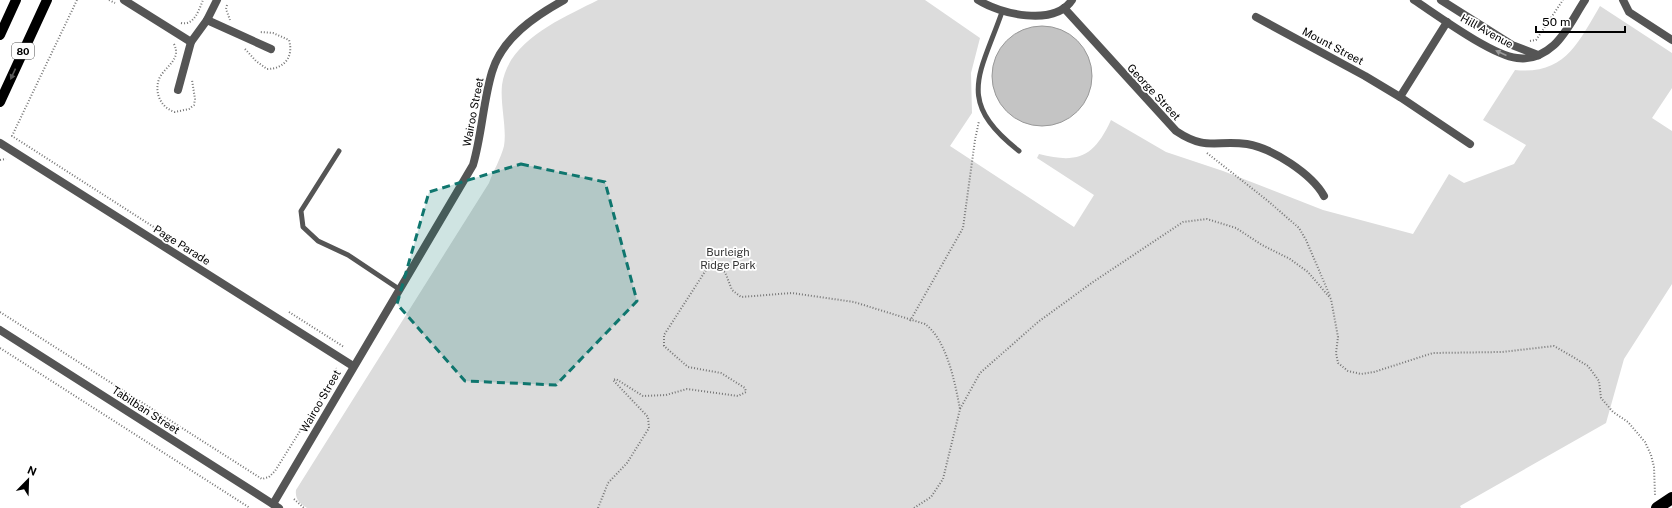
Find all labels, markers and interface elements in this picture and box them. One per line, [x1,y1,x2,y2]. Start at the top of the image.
scale bar [1536,8,1625,34]
street label: Hill Avenue [1459,12,1515,50]
text: 50 m [1542,15,1570,29]
street label: Mount Street [1300,25,1366,67]
road number: 80 [12,43,34,59]
one-way arrow [1495,50,1507,56]
street label: George Street [1125,61,1183,123]
one-way arrow [10,68,16,79]
street label: Wairoo Street [460,76,486,148]
street label: Page Parade [151,223,213,267]
park label: Burleigh Ridge Park [700,246,756,271]
street label: Wairoo Street [297,368,343,434]
street label: Tabilban Street [110,384,182,436]
north arrow [8,460,48,500]
text: N [26,464,38,478]

